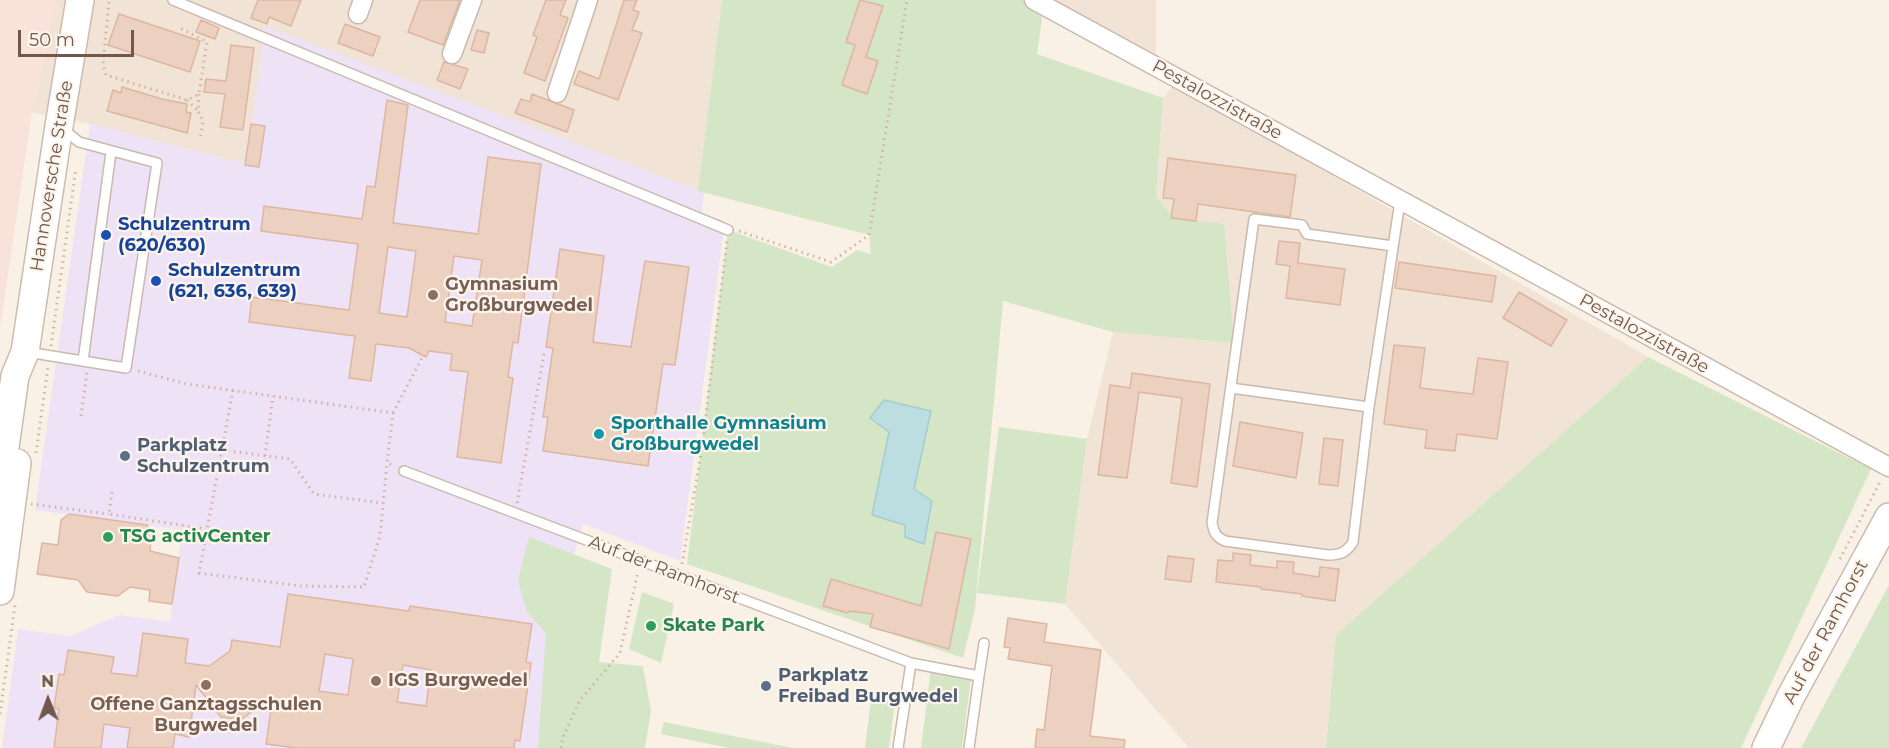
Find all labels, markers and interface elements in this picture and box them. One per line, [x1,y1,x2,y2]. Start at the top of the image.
scale bar [21,18,136,56]
text: 50 m [29,29,75,51]
street label: Pestalozzistraße [1148,55,1286,145]
street label: Hannoversche Straße [26,79,78,273]
place label: Schulzentrum (620/630) [118,214,251,256]
marker: Schulzentrum (620/630) [99,228,113,242]
place label: Schulzentrum (621, 636, 639) [168,260,301,302]
marker: Schulzentrum (621, 636, 639) [149,274,163,288]
place label: Gymnasium Großburgwedel [445,274,593,316]
marker: Gymnasium Großburgwedel [426,288,440,302]
street label: Pestalozzistraße [1575,289,1713,379]
place label: Sporthalle Gymnasium Großburgwedel [611,413,827,456]
marker: Sporthalle Gymnasium Großburgwedel [592,427,606,441]
place label: Parkplatz Schulzentrum [137,435,270,478]
marker: Parkplatz Schulzentrum [118,449,132,463]
place label: TSG activCenter [120,526,271,548]
marker: TSG activCenter [101,530,115,544]
street label: Auf der Ramhorst [585,531,743,609]
street label: Auf der Ramhorst [1779,556,1873,708]
place label: Skate Park [663,615,765,637]
marker: Skate Park [644,619,658,633]
place label: Parkplatz Freibad Burgwedel [778,665,958,708]
north arrow [18,670,78,730]
place label: IGS Burgwedel [388,670,528,692]
text: N [41,672,54,691]
marker: IGS Burgwedel [369,674,383,688]
marker: Offene Ganztagsschulen Burgwedel [199,678,213,692]
marker: Parkplatz Freibad Burgwedel [759,679,773,693]
place label: Offene Ganztagsschulen Burgwedel [90,694,322,736]

